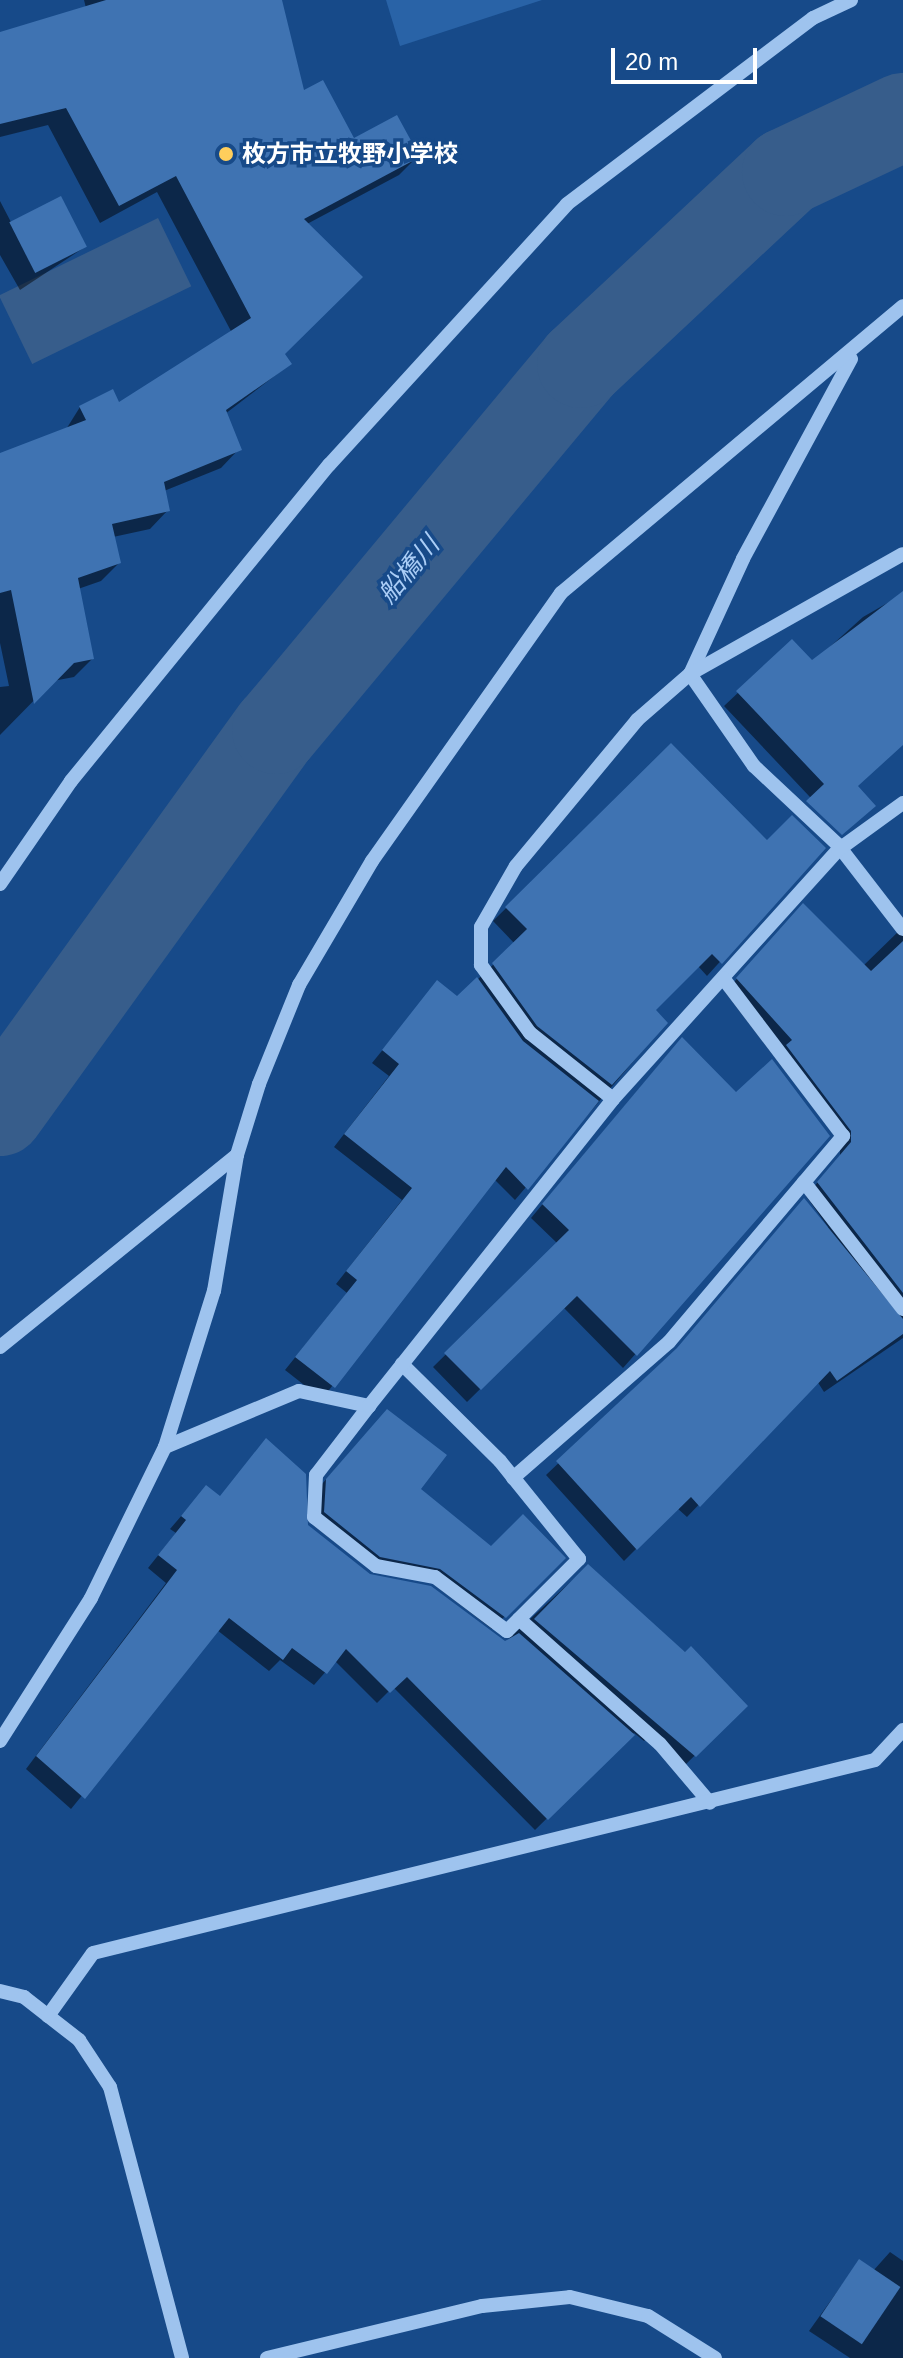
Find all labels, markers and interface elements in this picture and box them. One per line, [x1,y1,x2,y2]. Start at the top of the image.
scale bar [615,32,761,82]
text: 20 m [625,48,678,75]
place label: 枚方市立牧野小学校 [242,140,458,168]
marker: 枚方市立牧野小学校 [217,145,235,163]
water label: 船橋川 [372,530,446,610]

